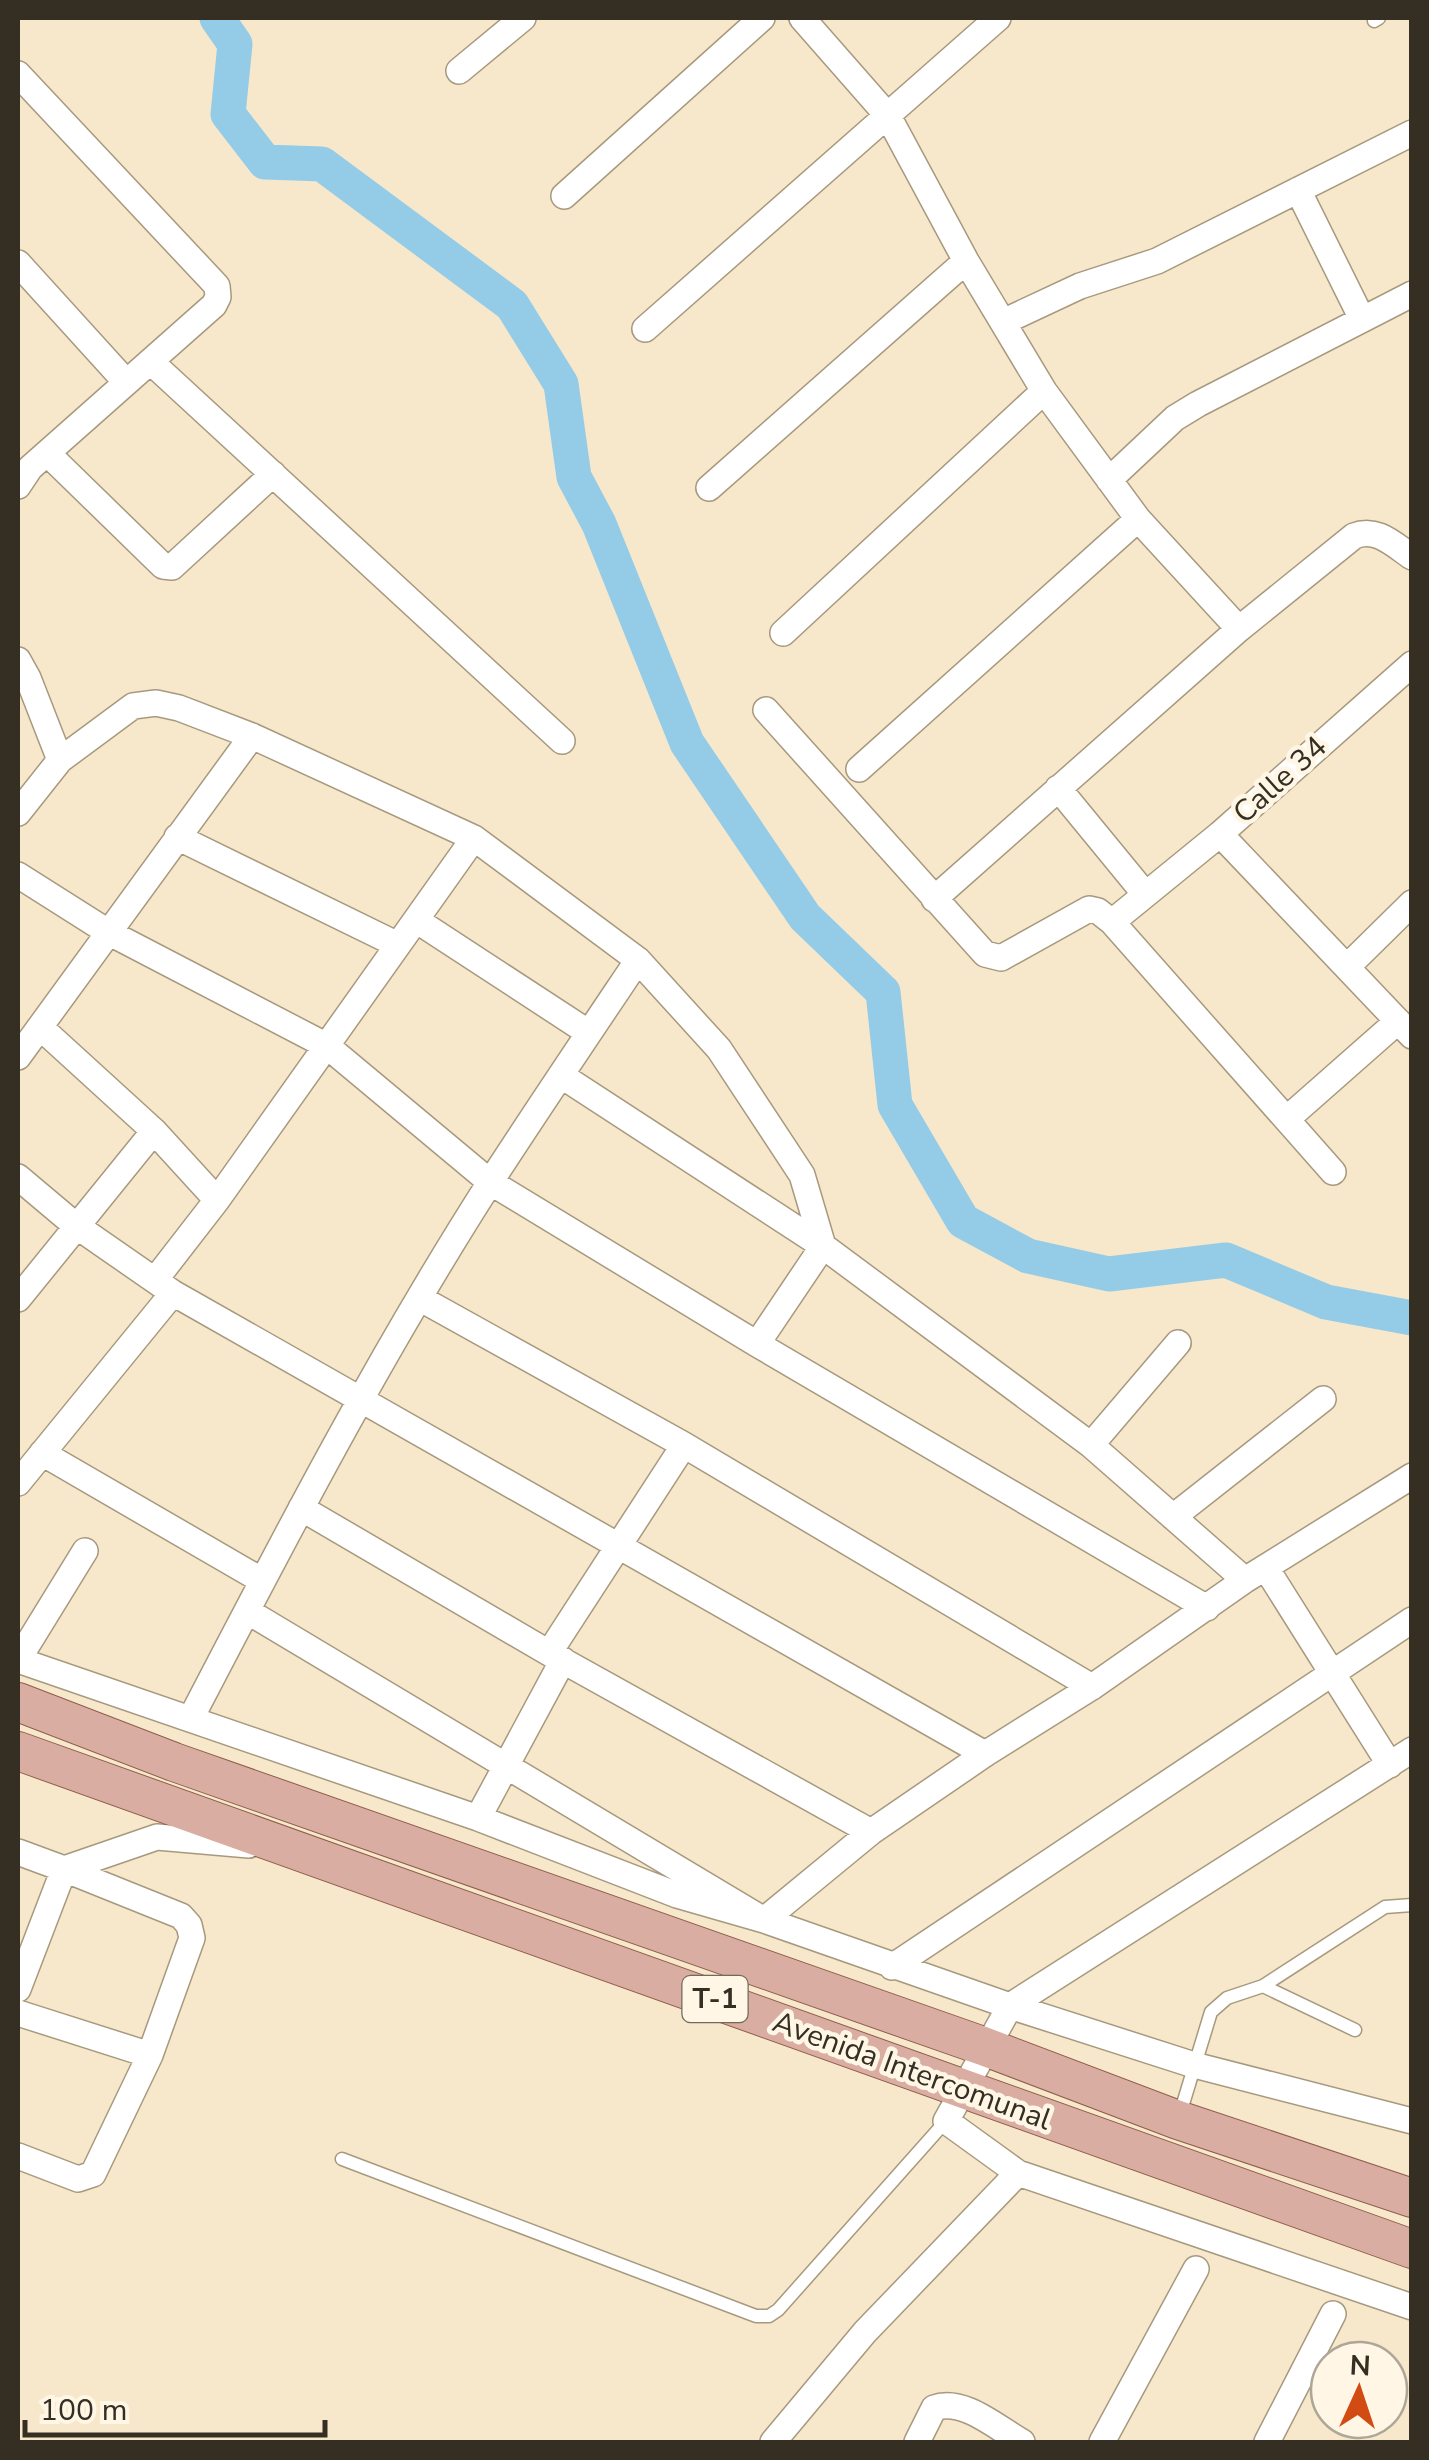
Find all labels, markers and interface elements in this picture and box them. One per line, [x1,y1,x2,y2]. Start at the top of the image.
street label: Calle 34 [1224,727,1336,833]
road number: T-1 [682,1976,748,2022]
street label: Avenida Intercomunal [767,2002,1057,2141]
north arrow [1309,2340,1409,2440]
text: N [1349,2347,1372,2386]
scale bar [25,2375,325,2437]
text: 100 m [40,2390,127,2431]

